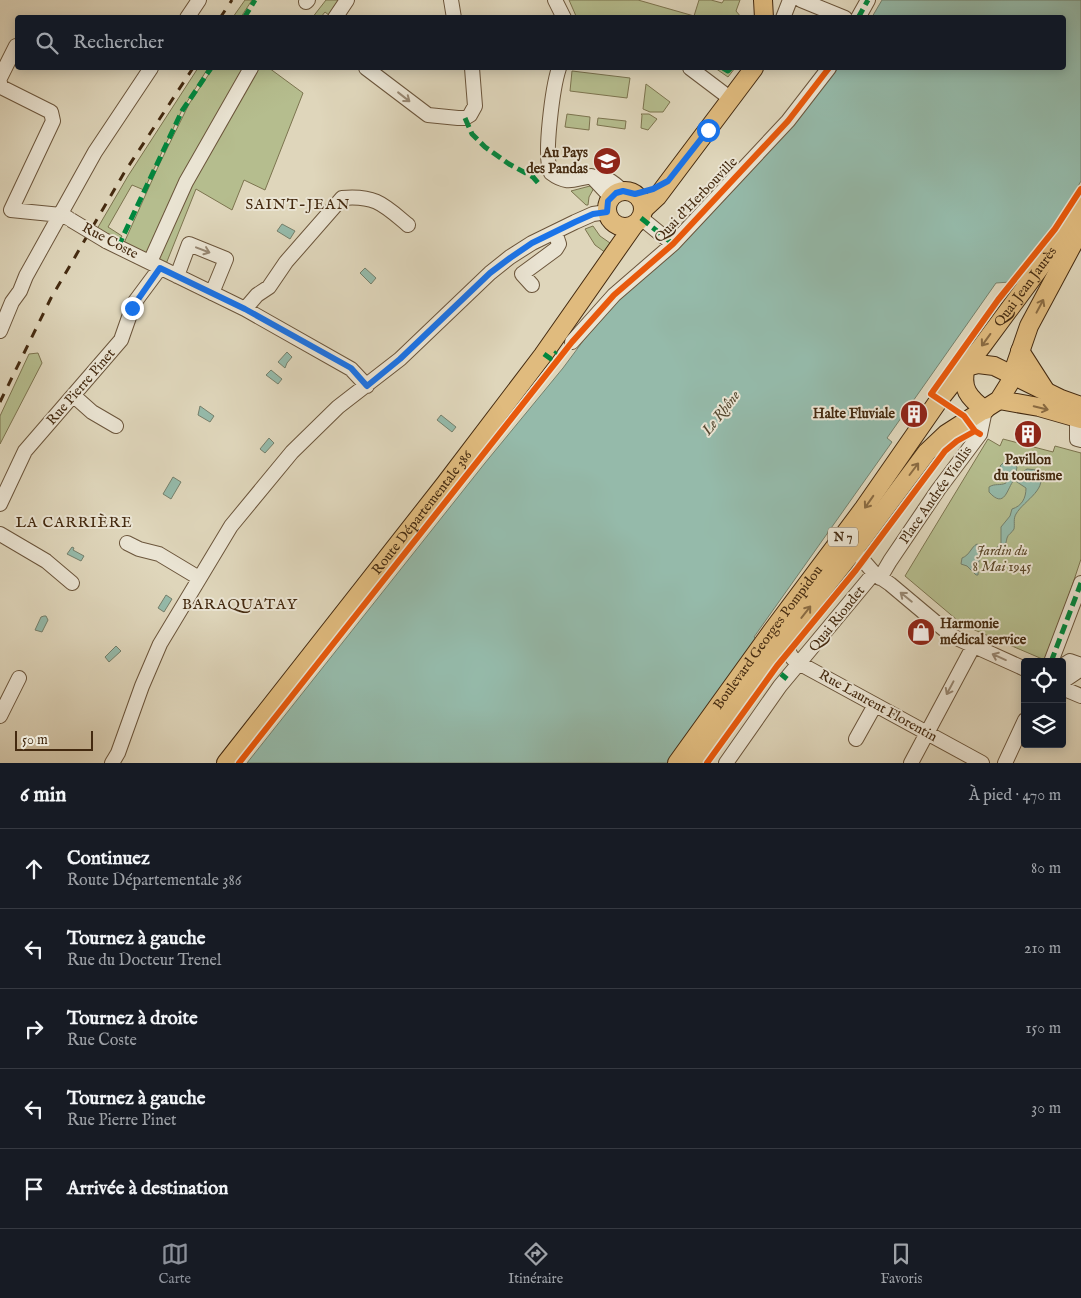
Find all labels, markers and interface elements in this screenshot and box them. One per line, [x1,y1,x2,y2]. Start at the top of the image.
search box [15,15,1066,70]
icon: search [33,29,61,57]
text: Rechercher [73,31,164,55]
one-way arrow [397,92,410,103]
route start [697,119,720,142]
place label: Au Pays des Pandas [526,144,588,178]
school or university icon: Au Pays des Pandas [592,146,622,176]
street label: Quai d'Herbouville [650,153,742,247]
district label: SAINT-JEAN [246,195,350,214]
street label: Rue Coste [79,219,142,264]
street label: Quai Jean Jaurès [990,244,1061,331]
one-way arrow [195,246,211,255]
route end [121,297,144,320]
one-way arrow [1035,300,1045,314]
one-way arrow [981,333,991,347]
street label: Rue Pierre Pinet [43,345,119,429]
water label: Le Rhône [697,387,744,440]
building icon: Halte Fluviale [899,399,929,429]
one-way arrow [1032,404,1048,413]
place label: Halte Fluviale [813,405,896,423]
building icon: Pavillon du tourisme [1013,419,1043,449]
street label: Place Andrée Viollis [895,442,977,547]
street label: Route Départementale 386 [368,446,477,579]
place label: Pavillon du tourisme [994,451,1063,485]
one-way arrow [909,463,920,476]
one-way arrow [863,495,874,508]
district label: LA CARRIÈRE [15,513,133,532]
road number: N 7 [828,528,858,546]
park label: Jardin du 8 Mai 1945 [973,542,1031,576]
street label: Boulevard Georges Pompidou [709,562,827,713]
street label: Quai Riondet [805,582,869,656]
one-way arrow [900,592,913,603]
district label: BARAQUATAY [182,595,298,614]
one-way arrow [800,606,811,619]
place label: Harmonie médical service [940,615,1027,649]
shop icon: Harmonie médical service [906,617,936,647]
one-way arrow [992,652,1007,661]
map controls [1021,658,1066,748]
button: locate [1021,658,1066,703]
street label: Rue Laurent Florentin [816,666,941,746]
one-way arrow [945,680,954,695]
button: layers [1021,703,1066,748]
scale bar [15,728,92,751]
text: 50 m [22,731,48,749]
text: 6 min [20,782,66,809]
text: À pied · 470 m [969,786,1061,806]
text: Continuez [67,847,150,871]
icon: ahead [20,855,48,883]
text: 80 m [1031,859,1061,879]
text: Route Départementale 386 [67,871,241,891]
text: Tournez à gauche [67,927,206,951]
icon: left [20,935,48,963]
text: 210 m [1024,939,1061,959]
text: Rue du Docteur Trenel [67,951,221,971]
text: Tournez à droite [67,1007,198,1031]
icon: right [20,1015,48,1043]
text: 150 m [1026,1019,1061,1039]
text: Rue Coste [67,1031,137,1051]
text: Tournez à gauche [67,1087,206,1111]
icon: left [20,1095,48,1123]
text: 30 m [1031,1099,1061,1119]
text: Rue Pierre Pinet [67,1111,177,1131]
icon: arrive [20,1175,48,1203]
text: Arrivée à destination [67,1177,228,1201]
tab: Carte [159,1240,191,1288]
tab: Itinéraire [508,1240,563,1288]
tab: Favoris [880,1240,922,1288]

